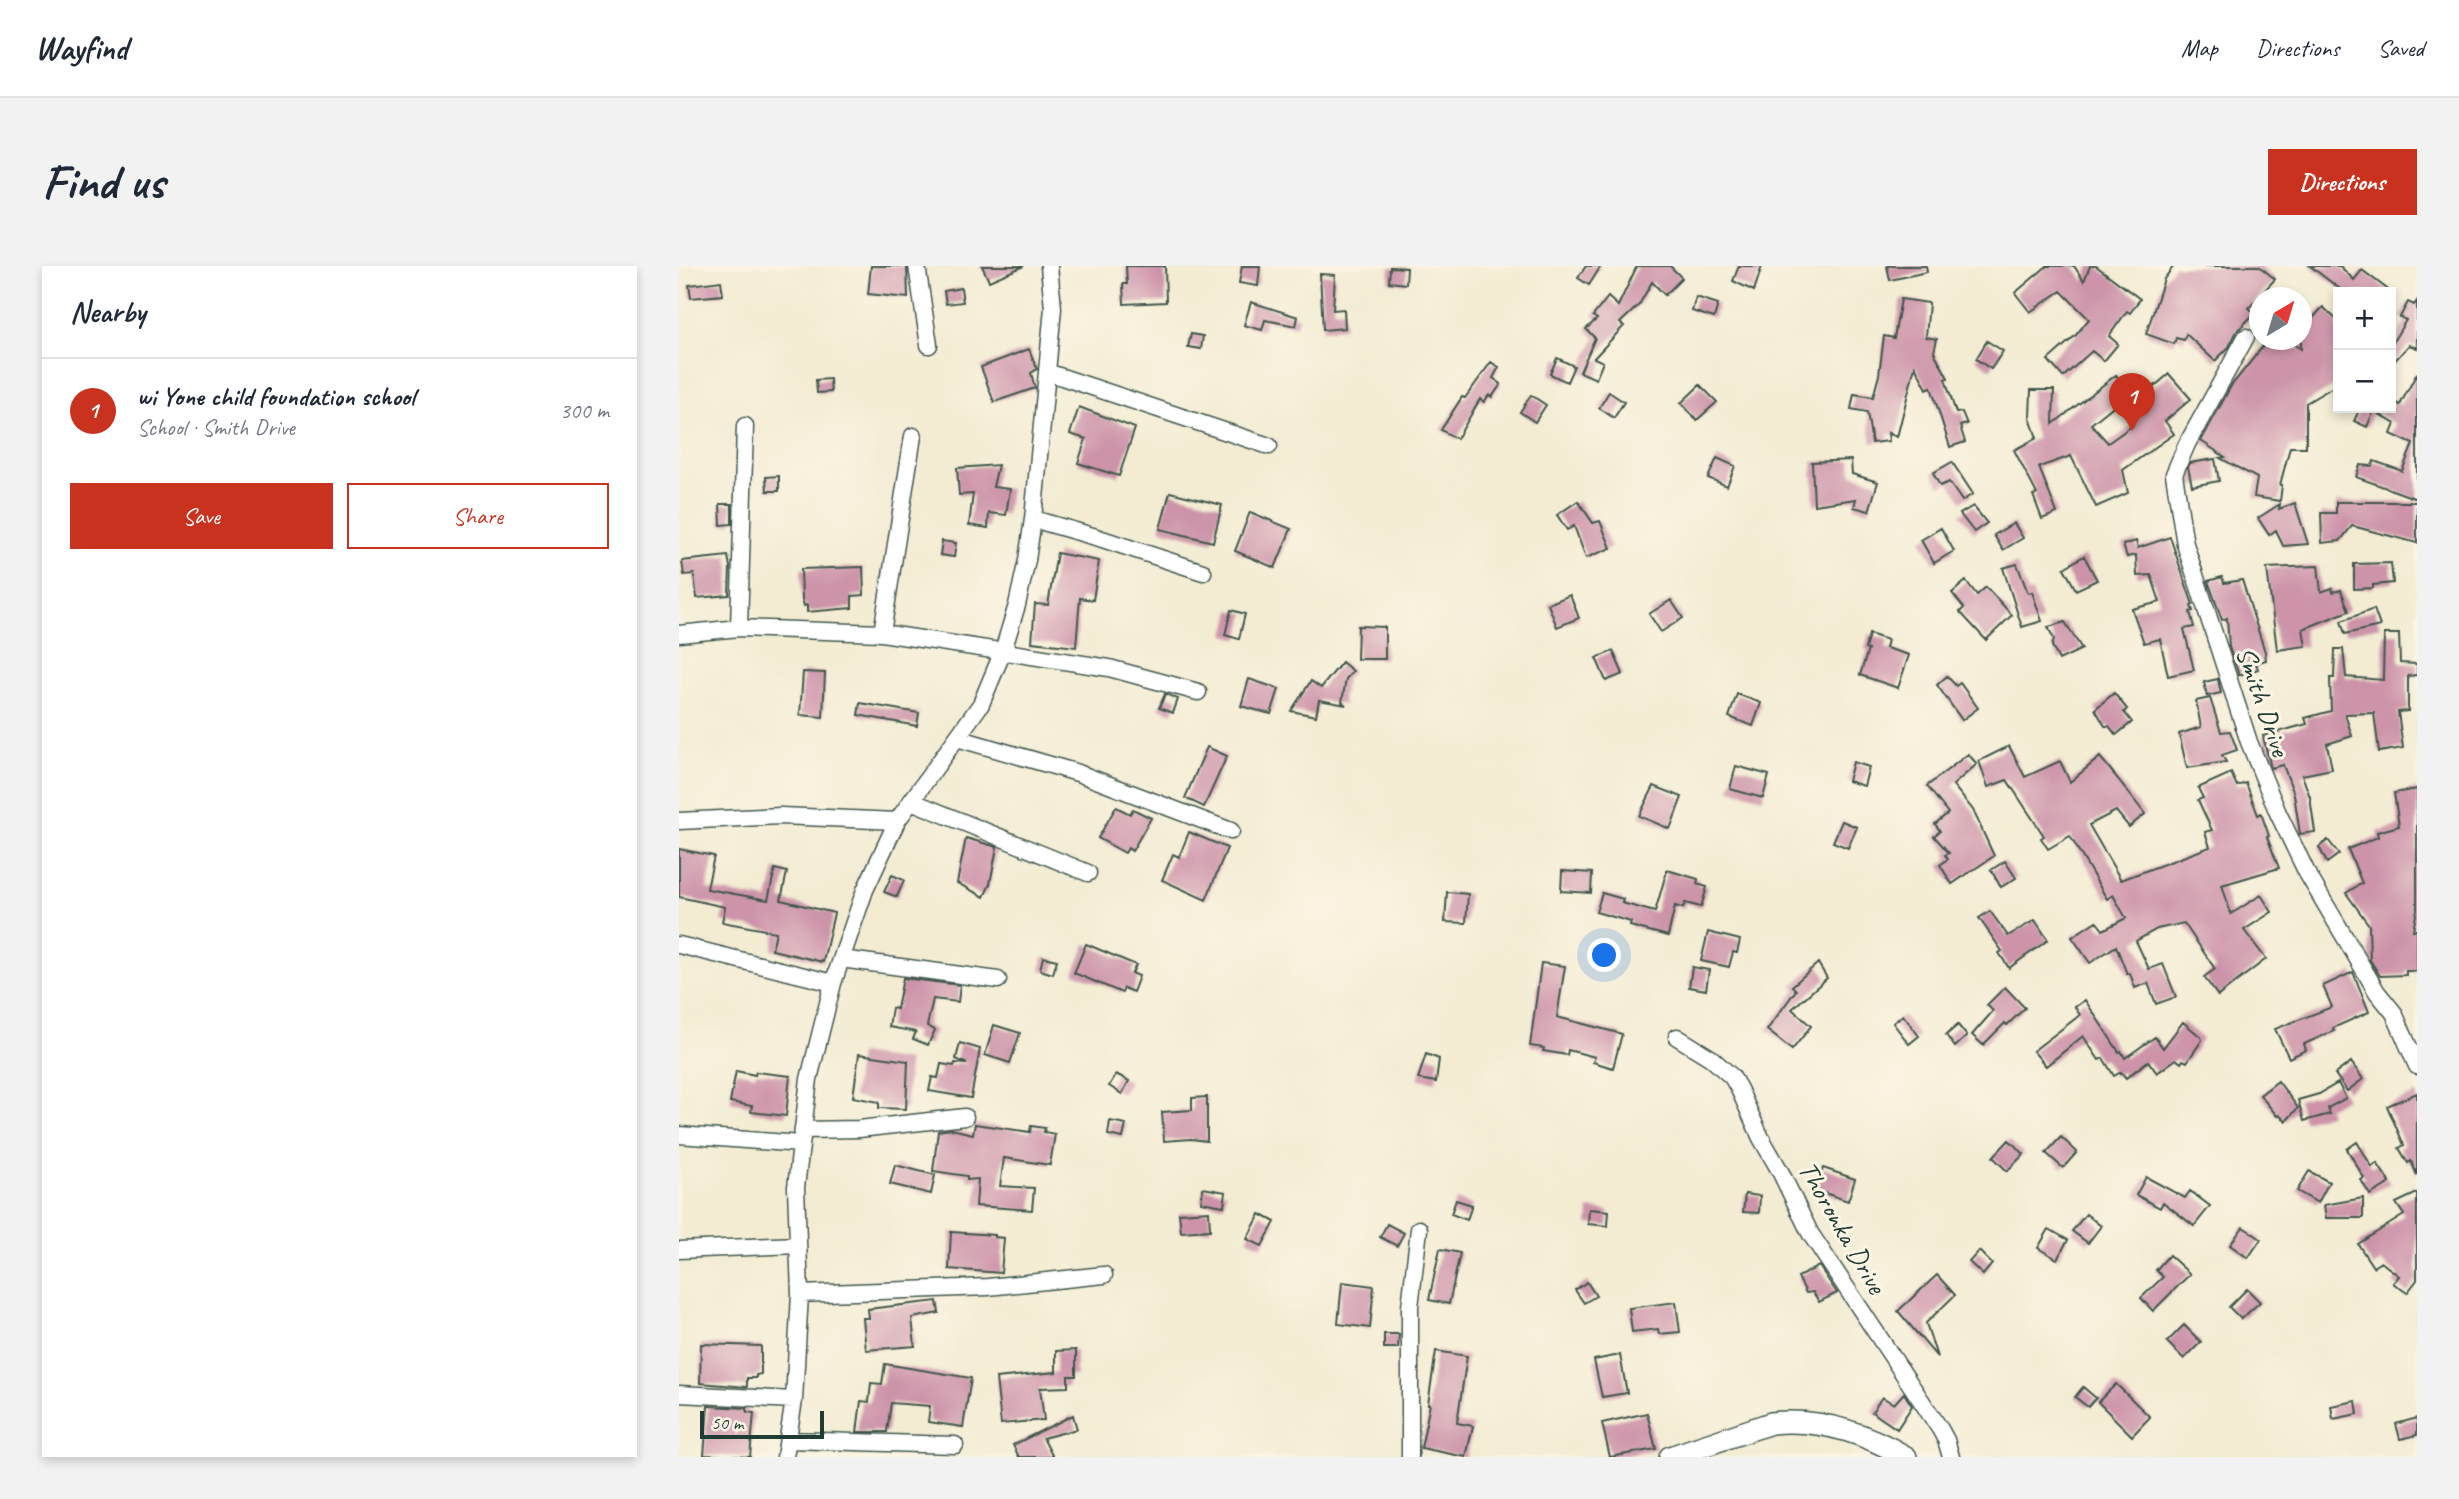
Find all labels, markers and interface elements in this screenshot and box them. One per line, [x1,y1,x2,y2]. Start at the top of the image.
text: Wayfind [35,27,128,69]
text: Map [2181,33,2218,63]
text: Directions [2256,33,2339,63]
text: Saved [2377,33,2424,63]
button: Directions [2268,149,2417,215]
text: Find us [42,151,164,213]
north arrow [2249,287,2312,350]
map controls [2333,287,2396,413]
button: + [2333,287,2396,350]
text: Nearby [70,293,146,331]
button: − [2333,350,2396,413]
pin: 1 [2109,373,2155,431]
text: wi Yone child foundation school [137,380,415,413]
text: 1 [88,396,98,425]
text: 300 m [560,396,609,425]
text: School · Smith Drive [137,413,295,442]
button: Save [70,483,333,549]
button: Share [347,483,609,549]
street label: Smith Drive [2229,642,2299,762]
your location [1587,938,1621,972]
street label: Thoronka Drive [1791,1155,1895,1301]
scale bar [700,1408,824,1440]
text: 50 m [711,1411,743,1435]

